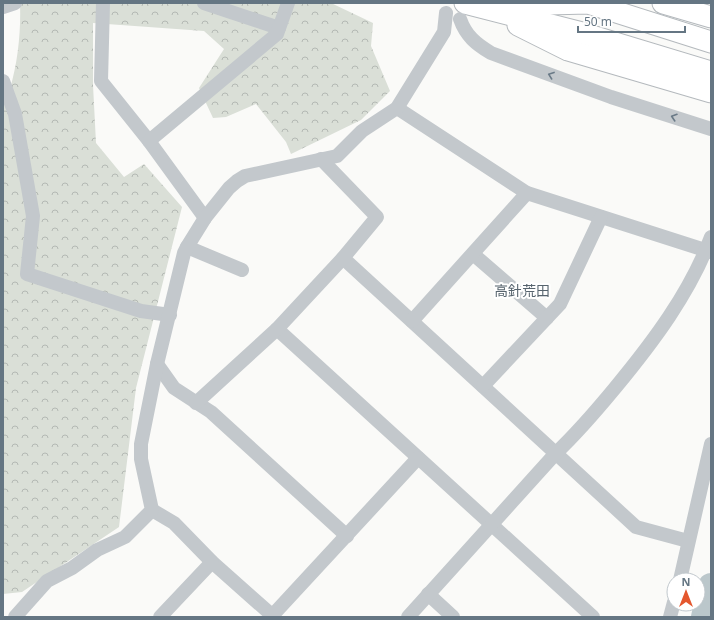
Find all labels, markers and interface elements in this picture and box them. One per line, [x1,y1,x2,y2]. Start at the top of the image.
scale bar [578,8,685,34]
text: 50 m [584,13,612,30]
one-way arrow [547,71,554,79]
one-way arrow [670,113,677,122]
district label: 高針荒田 [494,281,550,300]
north arrow [666,572,706,612]
text: N [682,574,690,589]

